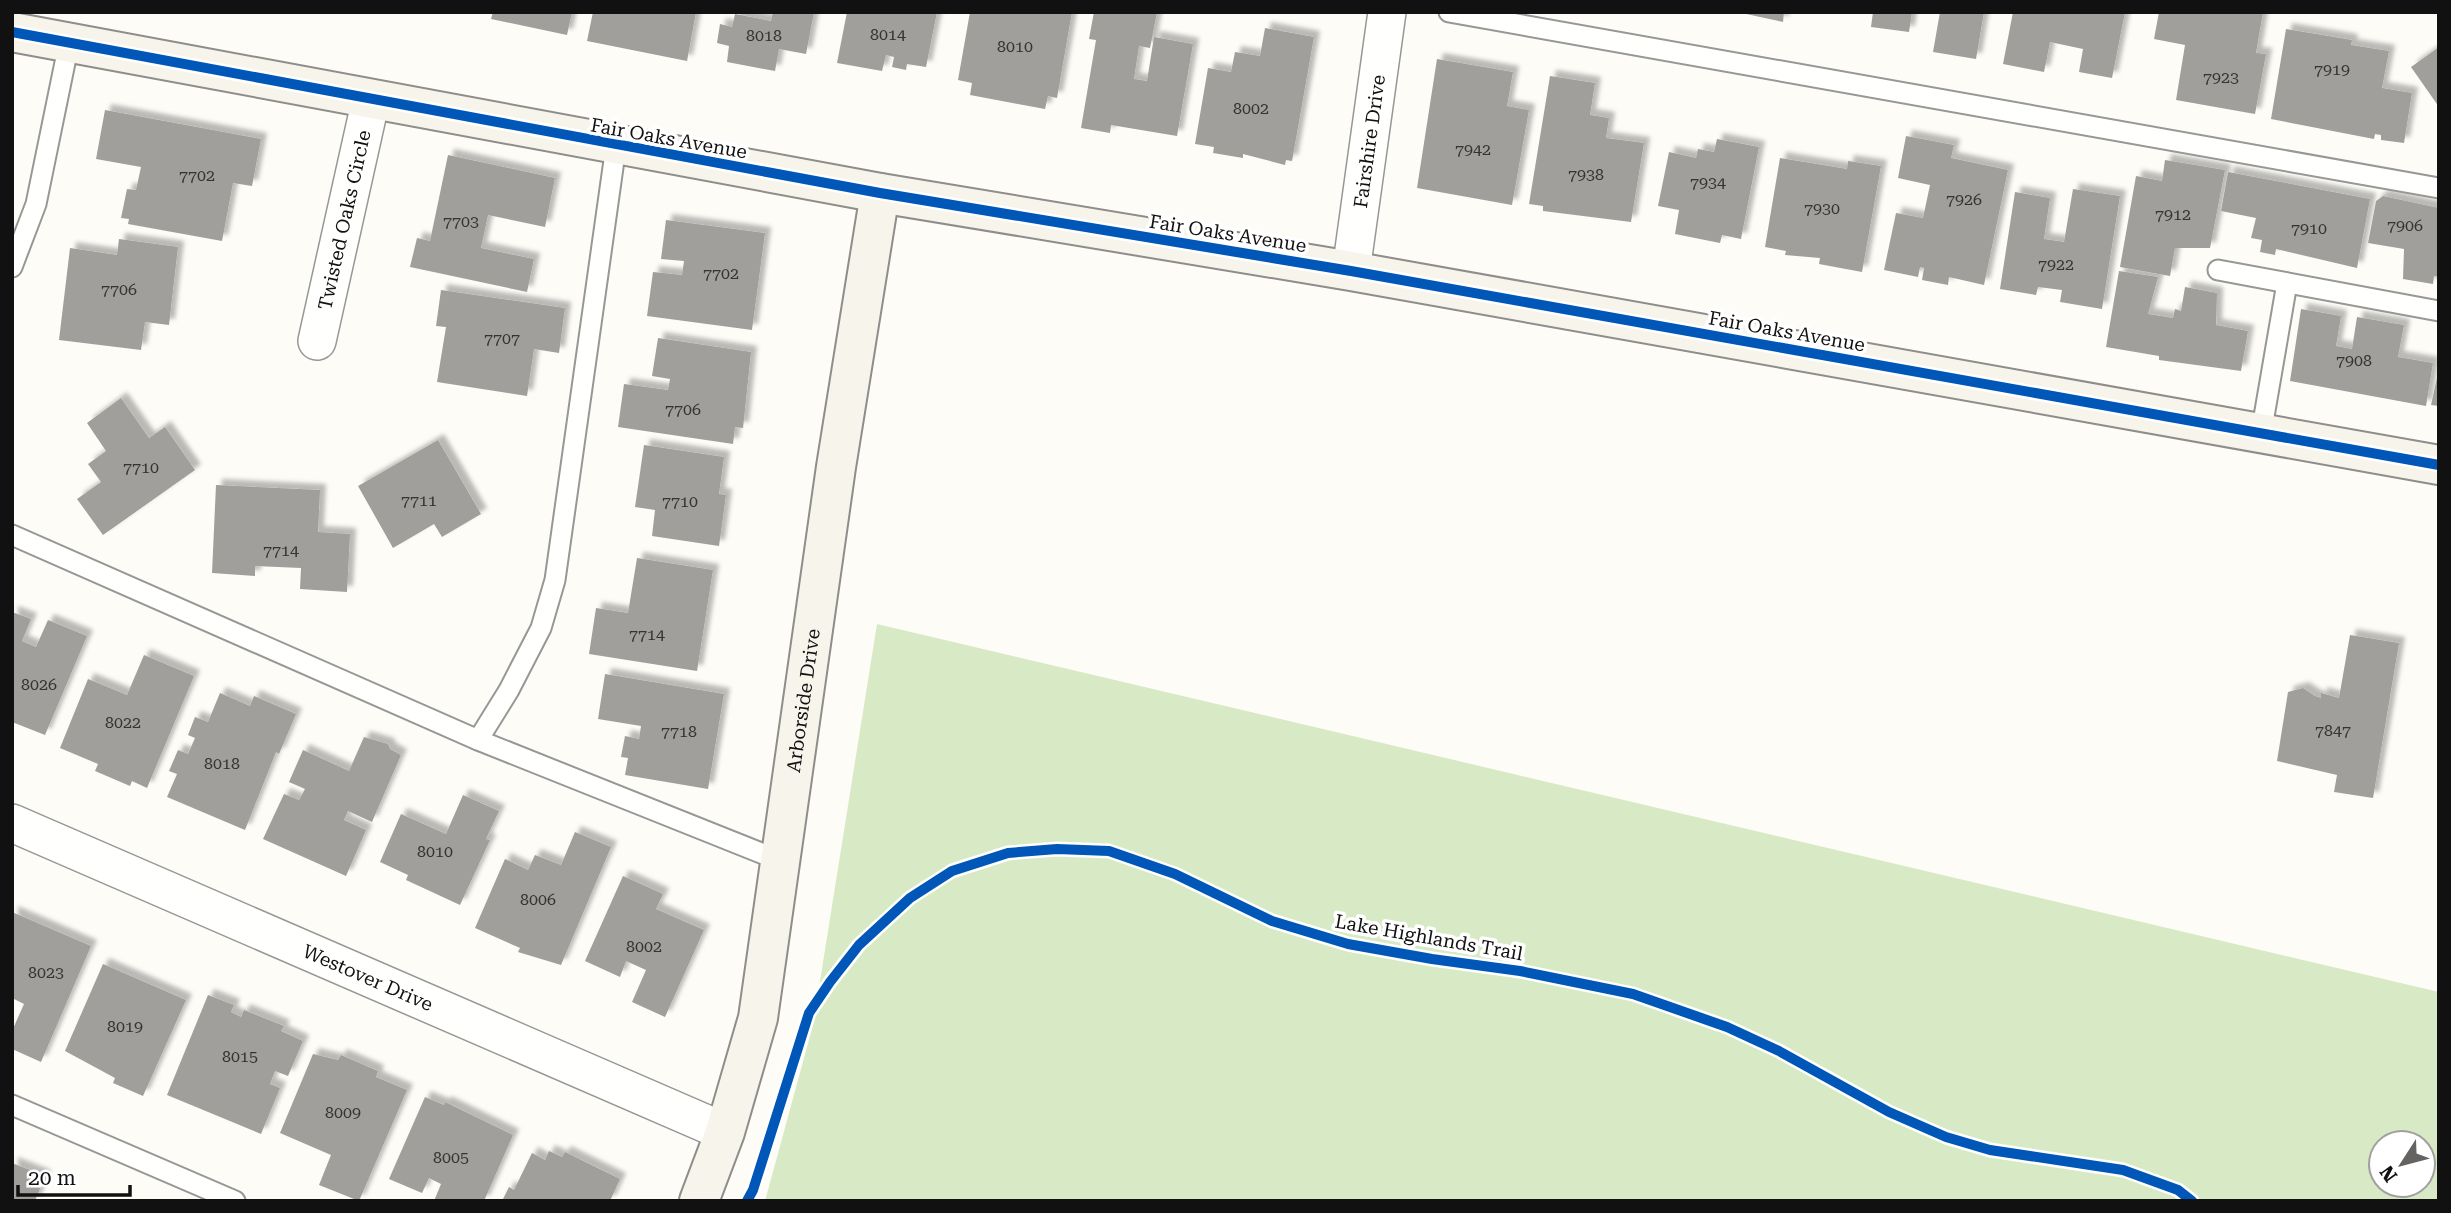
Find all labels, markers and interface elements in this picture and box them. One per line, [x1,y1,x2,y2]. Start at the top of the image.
house number: 8014 [870,25,906,44]
house number: 8018 [746,26,782,45]
house number: 8010 [997,37,1033,56]
house number: 7919 [2314,60,2350,79]
house number: 7923 [2203,68,2239,87]
street label: Fairshire Drive [1349,73,1390,210]
house number: 8002 [1233,99,1269,118]
street label: Fair Oaks Avenue [589,113,749,164]
street label: Twisted Oaks Circle [313,128,376,312]
house number: 7942 [1455,140,1491,159]
house number: 7938 [1568,165,1604,184]
house number: 7702 [179,166,215,185]
house number: 7934 [1690,173,1726,192]
house number: 7926 [1946,190,1982,209]
house number: 7930 [1804,199,1840,218]
house number: 7912 [2155,205,2191,224]
street label: Fair Oaks Avenue [1148,210,1308,257]
house number: 7703 [443,212,479,231]
house number: 7906 [2387,216,2423,235]
house number: 7910 [2291,219,2327,238]
house number: 7922 [2038,255,2074,274]
house number: 7702 [703,264,739,283]
house number: 7706 [101,280,137,299]
street label: Fair Oaks Avenue [1707,306,1867,357]
house number: 7707 [484,329,520,348]
house number: 7908 [2336,351,2372,370]
house number: 7706 [665,400,701,419]
house number: 7710 [123,458,159,477]
house number: 7711 [401,491,437,510]
house number: 7710 [662,492,698,511]
house number: 7714 [263,541,299,560]
house number: 7714 [629,625,665,644]
street label: Arborside Drive [782,627,825,774]
house number: 8026 [21,675,57,694]
house number: 8022 [105,713,141,732]
house number: 7847 [2315,721,2351,740]
house number: 7718 [661,722,697,741]
house number: 8018 [204,754,240,773]
house number: 8010 [417,842,453,861]
house number: 8006 [520,890,556,909]
street label: Lake Highlands Trail [1333,910,1525,965]
house number: 8002 [626,937,662,956]
street label: Westover Drive [299,939,436,1016]
house number: 8023 [28,963,64,982]
house number: 8019 [107,1017,143,1036]
house number: 8015 [222,1047,258,1066]
house number: 8009 [325,1103,361,1122]
north arrow [2367,1129,2437,1199]
house number: 8005 [433,1148,469,1167]
scale bar [18,1154,130,1198]
text: N [2375,1161,2402,1186]
text: 20 m [28,1166,76,1190]

